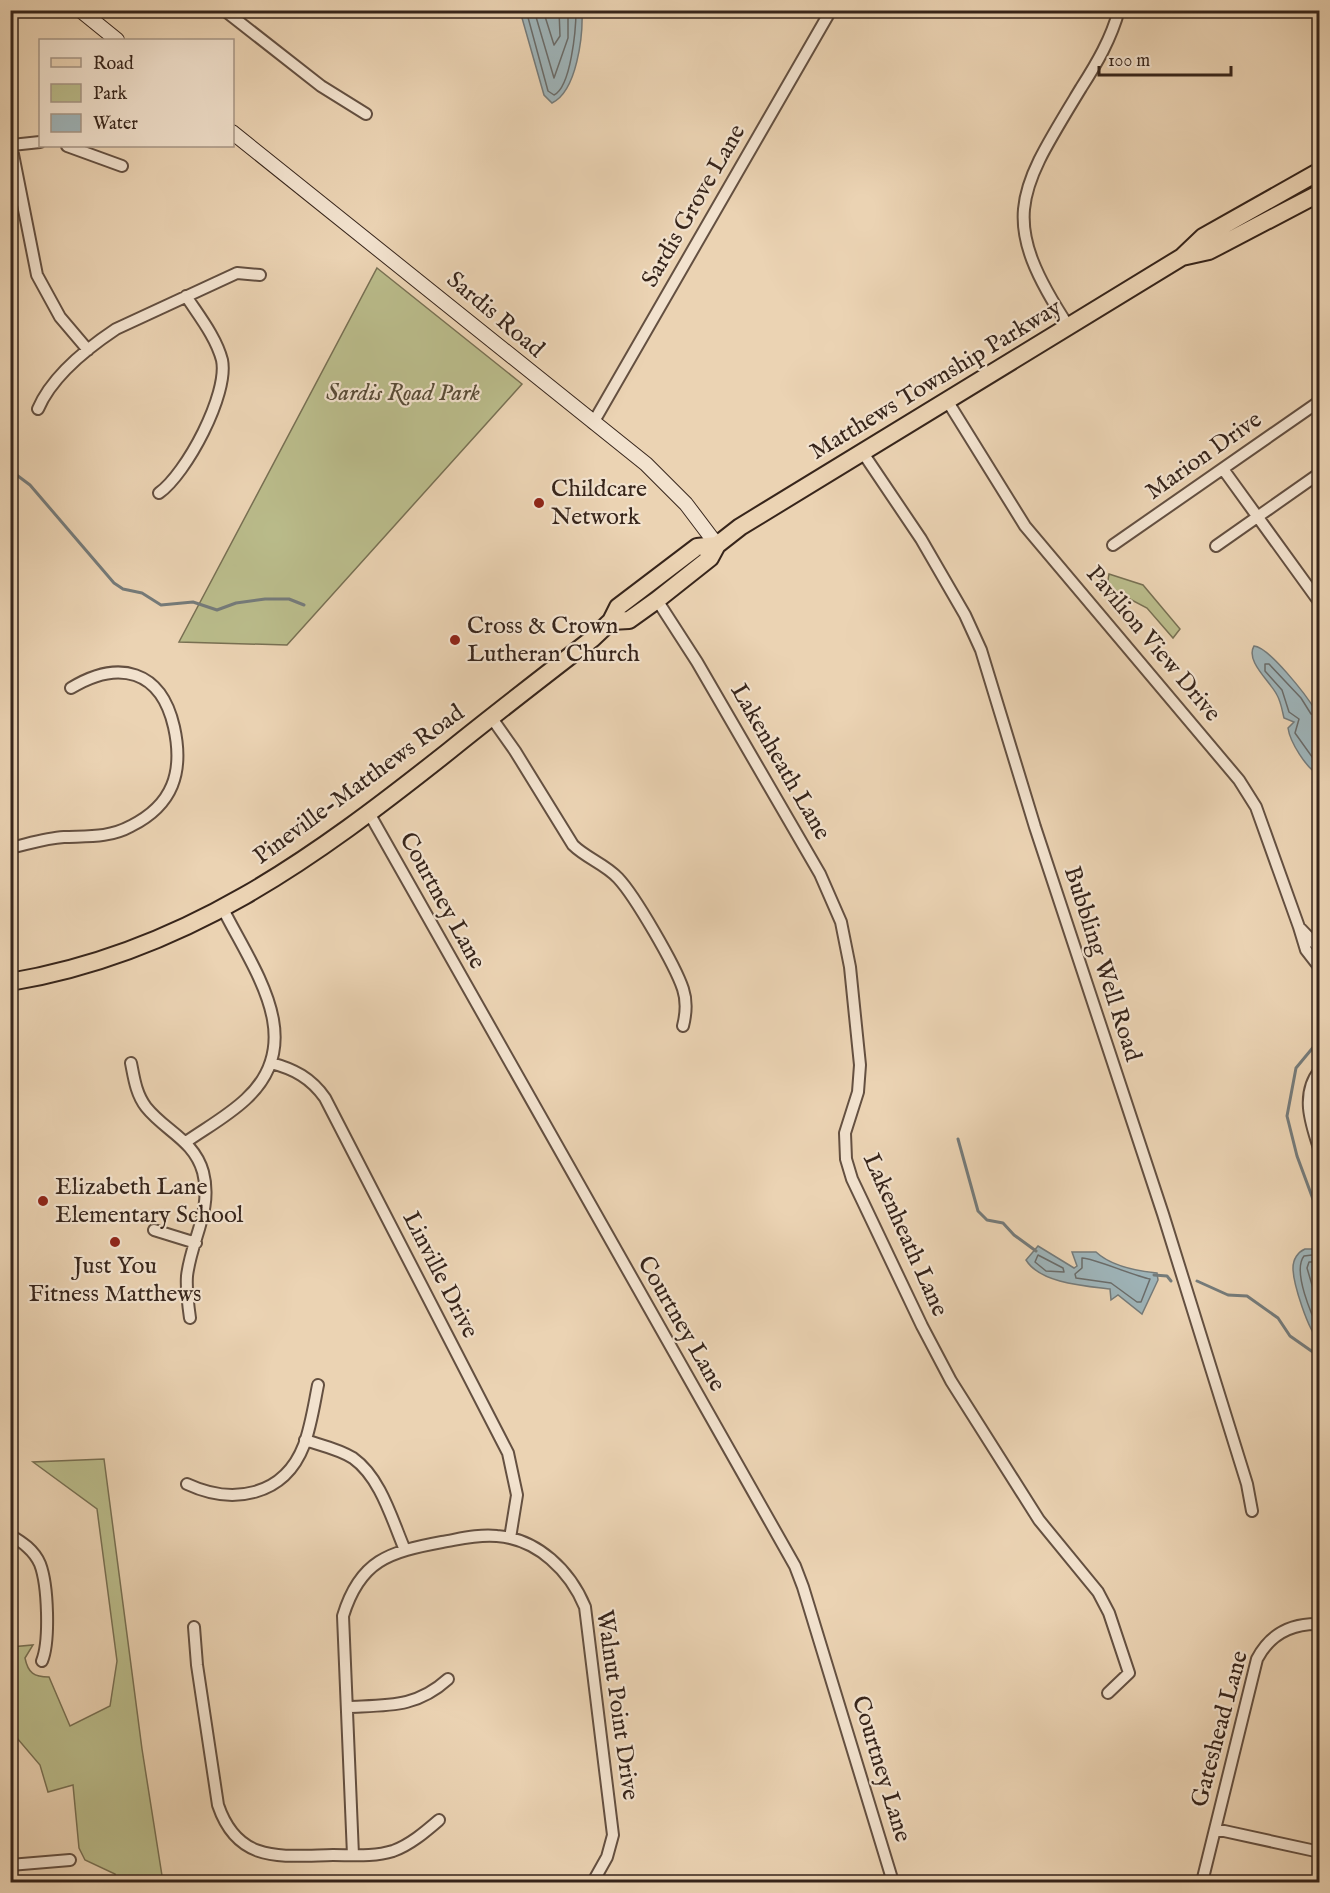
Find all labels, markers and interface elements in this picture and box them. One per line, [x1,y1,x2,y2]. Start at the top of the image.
legend [39,39,234,147]
scale bar [1099,39,1231,77]
text: 100 m [1108,50,1150,73]
text: Road [93,53,134,76]
text: Park [93,83,128,106]
text: Water [93,113,138,136]
street label: Sardis Grove Lane [635,119,753,293]
street label: Sardis Road [440,265,551,365]
street label: Matthews Township Parkway [805,292,1068,467]
park label: Sardis Road Park [326,378,480,409]
street label: Marion Drive [1140,405,1268,507]
place label: Childcare Network [551,474,647,533]
marker: Childcare Network [532,496,546,510]
street label: Pavilion View Drive [1079,560,1227,728]
place label: Cross & Crown Lutheran Church [467,611,640,670]
marker: Cross & Crown Lutheran Church [448,633,462,647]
street label: Lakenheath Lane [723,678,837,846]
street label: Pineville-Matthews Road [247,698,471,872]
street label: Courtney Lane [392,827,492,975]
street label: Bubbling Well Road [1056,863,1148,1066]
street label: Lakenheath Lane [855,1149,955,1321]
place label: Elizabeth Lane Elementary School [55,1172,244,1231]
marker: Elizabeth Lane Elementary School [36,1194,50,1208]
street label: Linville Drive [395,1206,485,1344]
marker: Just You Fitness Matthews [108,1235,122,1249]
place label: Just You Fitness Matthews [28,1251,202,1310]
street label: Courtney Lane [630,1251,732,1397]
street label: Walnut Point Drive [588,1608,646,1802]
street label: Gateshead Lane [1184,1647,1256,1811]
street label: Courtney Lane [844,1692,918,1846]

